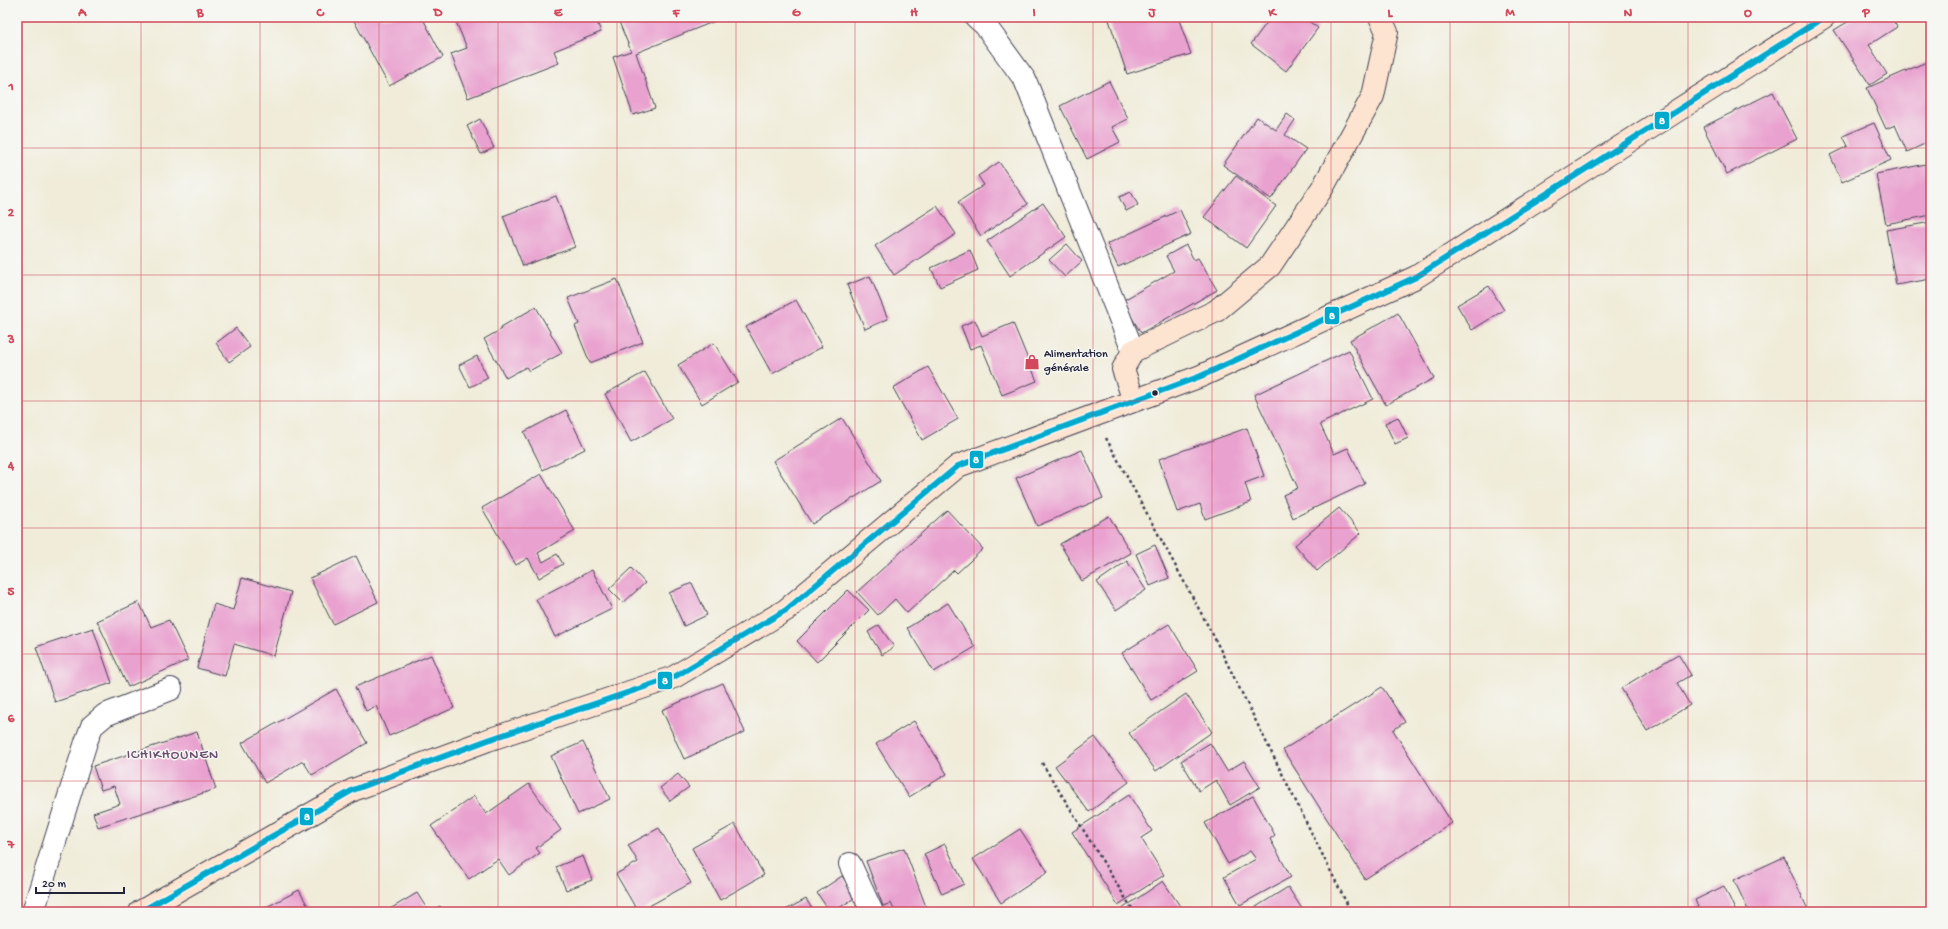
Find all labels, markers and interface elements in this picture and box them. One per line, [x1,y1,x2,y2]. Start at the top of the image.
text: A [77,6,87,21]
text: B [196,6,205,21]
text: C [315,6,325,21]
text: D [433,6,443,21]
text: E [554,6,563,21]
text: F [672,6,681,21]
text: G [792,6,801,21]
text: H [910,6,918,21]
text: I [1032,6,1036,21]
text: J [1148,6,1157,21]
text: K [1267,6,1277,21]
text: L [1388,6,1394,21]
text: M [1505,6,1515,21]
text: N [1624,6,1633,21]
text: O [1744,6,1752,21]
text: P [1861,6,1870,21]
text: 1 [7,80,14,95]
line badge: 8 [1654,111,1670,130]
text: 8 [1659,116,1665,128]
text: 2 [8,206,15,221]
line badge: 8 [1324,306,1340,325]
text: 8 [1329,311,1335,323]
text: 3 [7,333,15,348]
place label: Alimentation générale [1044,348,1108,376]
shop icon: Alimentation générale [1023,353,1041,371]
unlabelled marker [1150,388,1160,398]
line badge: 8 [969,450,984,469]
text: 8 [973,455,979,467]
text: 4 [7,459,15,474]
text: 5 [8,585,15,600]
line badge: 8 [657,671,673,690]
text: 8 [662,676,668,688]
text: 6 [8,712,15,727]
district label: ICHIKHOUNEN [127,747,219,764]
line badge: 8 [299,807,314,826]
text: 8 [304,812,310,824]
text: 7 [7,838,16,853]
scale bar [36,869,124,895]
text: 20 m [42,878,67,892]

